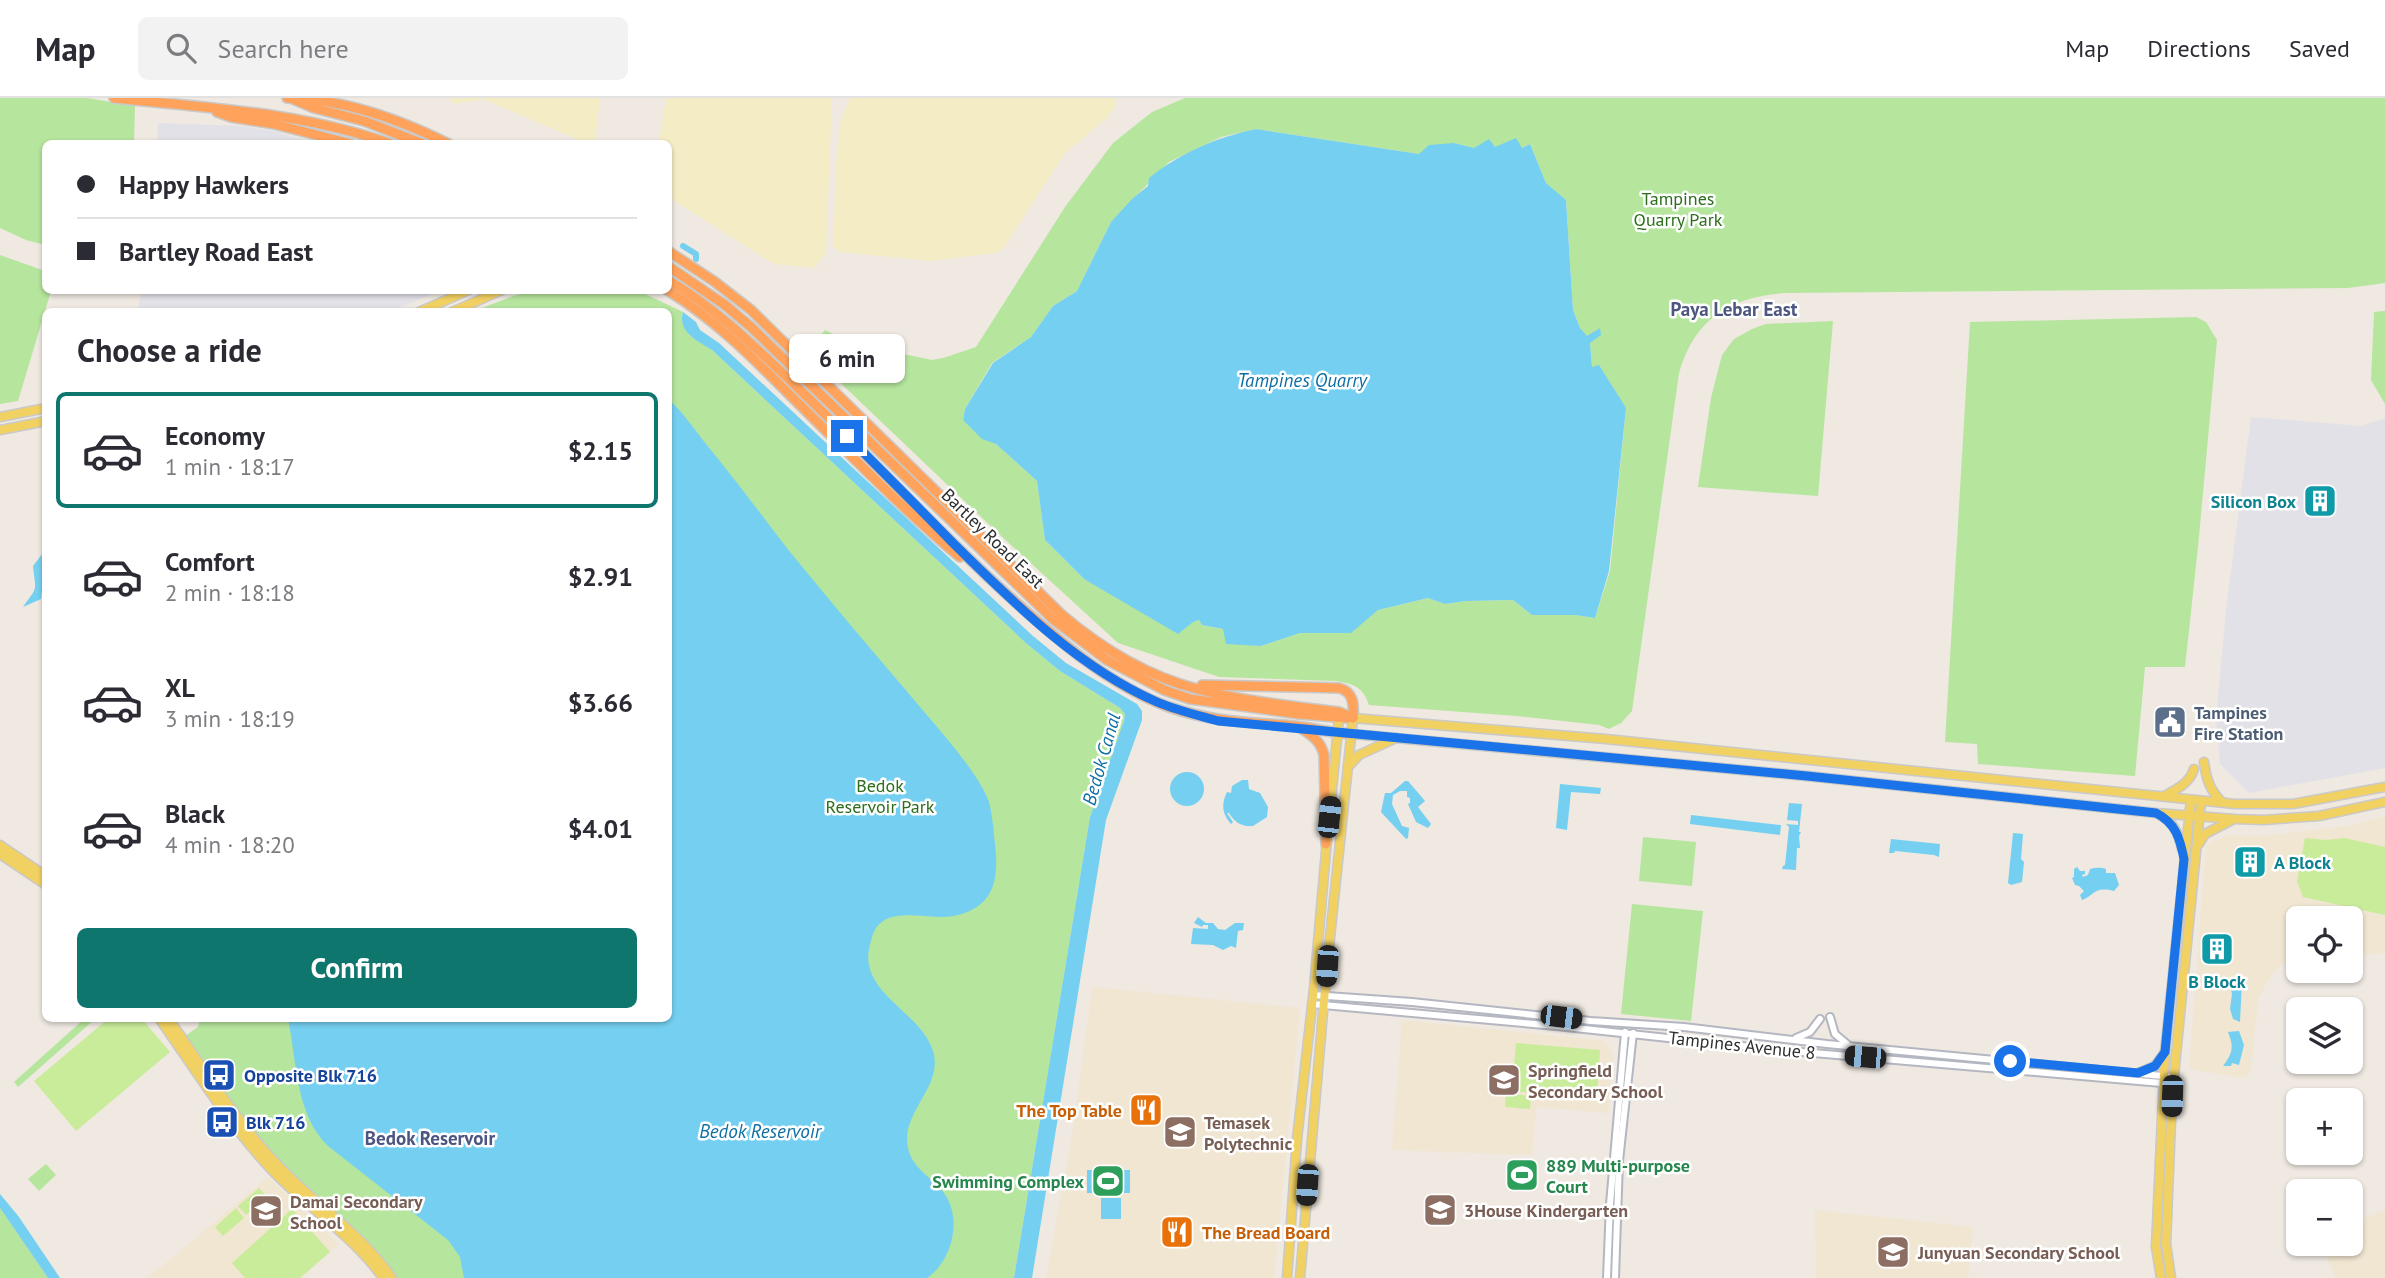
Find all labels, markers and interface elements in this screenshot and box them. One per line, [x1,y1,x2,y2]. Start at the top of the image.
search box [138,17,628,80]
text: Map [35,27,96,70]
icon: search [162,29,200,67]
text: Search here [218,32,349,65]
text: Map [2065,33,2109,64]
text: Directions [2147,33,2251,64]
text: Saved [2289,33,2350,64]
text: Happy Hawkers [119,168,289,201]
park label: Tampines Quarry Park [1634,187,1723,231]
text: Bartley Road East [119,235,313,268]
district label: Paya Lebar East [1671,297,1798,321]
text: Choose a ride [77,329,262,371]
callout: 6 min [789,334,905,384]
text: 6 min [819,344,875,373]
water label: Tampines Quarry [1237,368,1369,392]
icon: car [81,419,144,482]
text: Economy [165,419,265,452]
route end [831,420,863,452]
text: $2.15 [568,434,633,467]
text: 1 min · 18:17 [165,452,295,481]
building icon: Silicon Box [2301,482,2339,520]
street label: Bartley Road East [937,483,1049,593]
place label: Silicon Box [2211,490,2297,513]
icon: car [81,545,144,608]
text: Comfort [165,545,255,578]
text: $2.91 [568,560,633,593]
text: 2 min · 18:18 [165,578,295,607]
icon: car [81,671,144,734]
text: XL [165,671,195,704]
text: $3.66 [568,686,633,719]
place label: Tampines Fire Station [2194,701,2283,745]
public building icon: Tampines Fire Station [2151,703,2189,741]
text: 3 min · 18:19 [165,704,295,733]
water label: Bedok Canal [1076,710,1126,808]
park label: Bedok Reservoir Park [826,774,935,818]
car [1317,795,1342,839]
icon: car [81,797,144,860]
text: Black [165,797,225,830]
text: $4.01 [568,812,633,845]
text: 4 min · 18:20 [165,830,295,859]
building icon: A Block [2231,843,2269,881]
place label: A Block [2274,851,2331,874]
map controls [2286,906,2363,1256]
button: locate [2286,906,2363,983]
button: Confirm [77,928,637,1008]
building icon: B Block [2198,930,2236,968]
car [1316,944,1339,988]
place label: B Block [2188,970,2246,993]
button: layers [2286,997,2363,1074]
car [1539,1004,1584,1030]
street label: Tampines Avenue 8 [1667,1026,1817,1064]
car [1844,1045,1887,1069]
route start [1994,1045,2026,1077]
bus stop icon: Opposite Blk 716 [200,1056,238,1094]
place label: Springfield Secondary School [1528,1059,1663,1103]
school or university icon: Springfield Secondary School [1485,1061,1523,1099]
place label: Opposite Blk 716 [244,1064,377,1087]
car [2161,1075,2184,1117]
button: + [2286,1088,2363,1165]
restaurant icon: The Top Table [1127,1091,1165,1129]
place label: The Top Table [1016,1099,1122,1122]
bus stop icon: Blk 716 [203,1103,241,1141]
place label: Blk 716 [246,1111,305,1134]
place label: Temasek Polytechnic [1204,1111,1292,1155]
school or university icon: Temasek Polytechnic [1161,1113,1199,1151]
water label: Bedok Reservoir [699,1119,823,1143]
district label: Bedok Reservoir [365,1126,495,1150]
place label: 889 Multi-purpose Court [1546,1154,1690,1198]
sports icon: 889 Multi-purpose Court [1503,1156,1541,1194]
sports icon: Swimming Complex [1089,1162,1127,1200]
car [1296,1163,1319,1207]
place label: Swimming Complex [932,1170,1085,1193]
button: − [2286,1179,2363,1256]
place label: Damai Secondary School [290,1190,423,1234]
school or university icon: 3House Kindergarten [1421,1191,1459,1229]
school or university icon: Damai Secondary School [247,1192,285,1230]
place label: 3House Kindergarten [1464,1199,1628,1222]
restaurant icon: The Bread Board [1158,1213,1196,1251]
place label: The Bread Board [1202,1221,1330,1244]
school or university icon: Junyuan Secondary School [1874,1233,1912,1271]
place label: Junyuan Secondary School [1917,1241,2121,1264]

